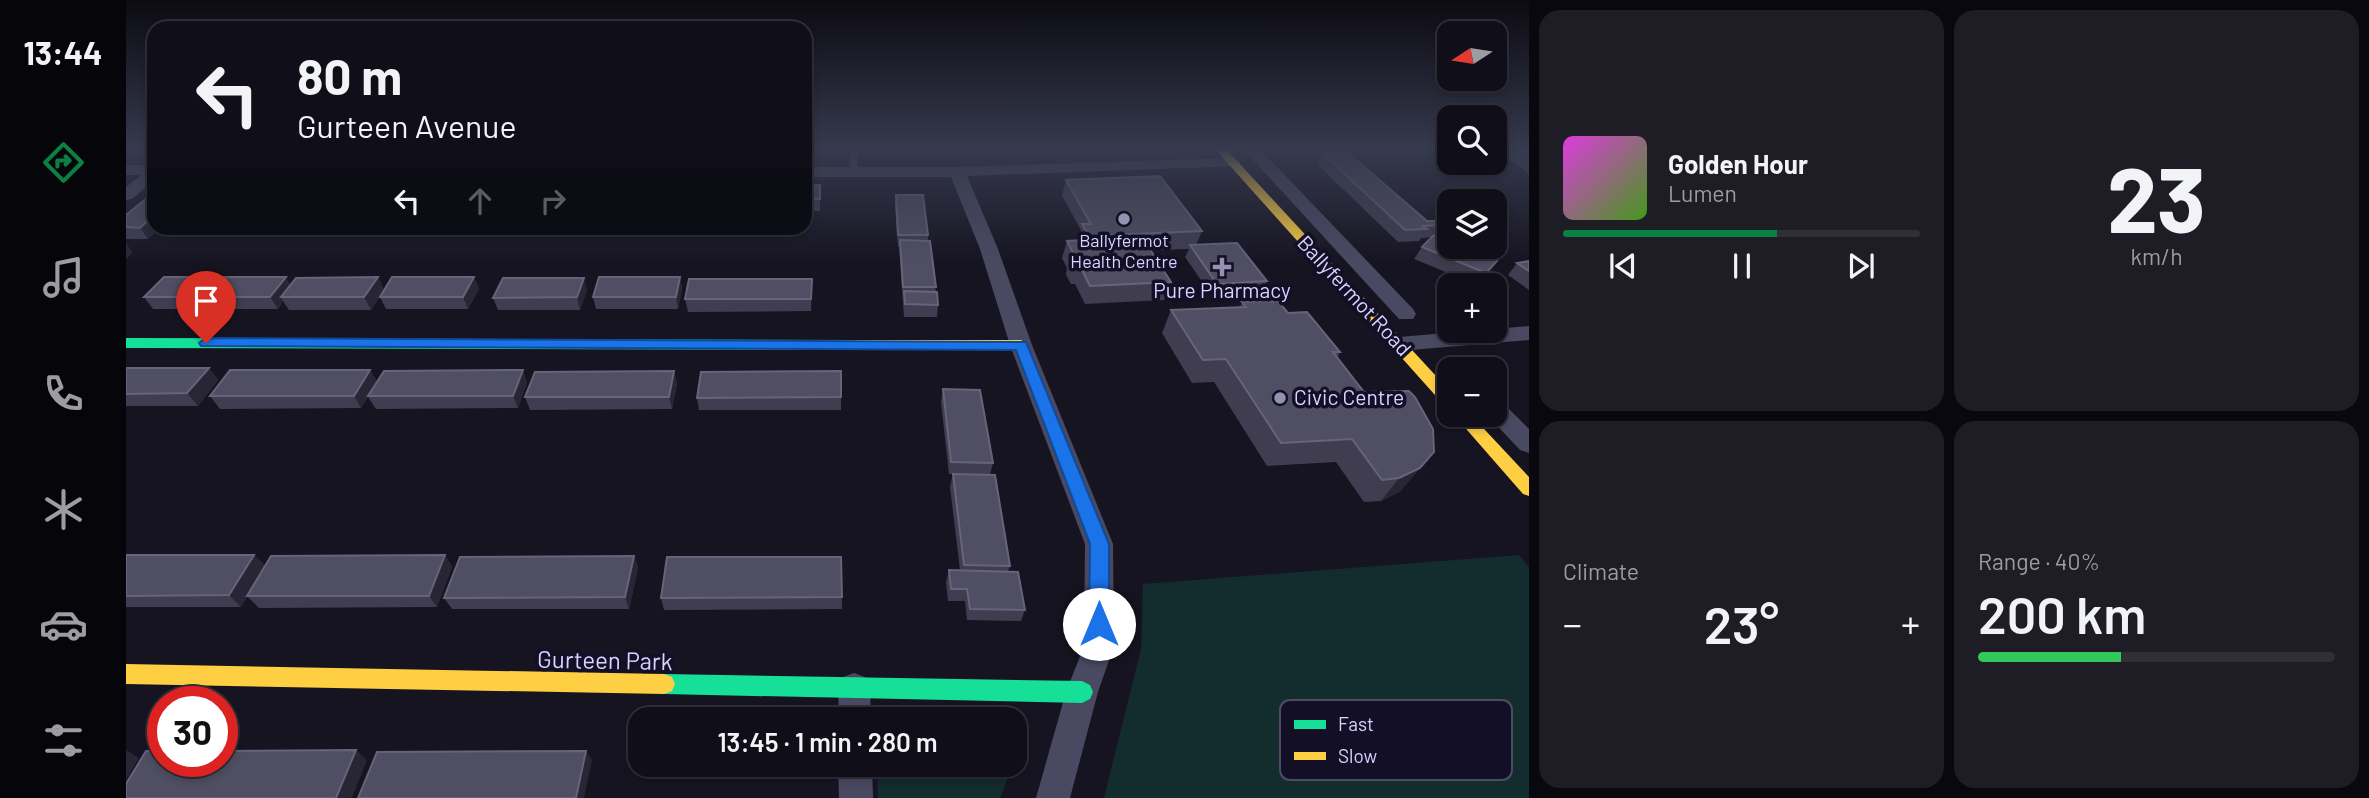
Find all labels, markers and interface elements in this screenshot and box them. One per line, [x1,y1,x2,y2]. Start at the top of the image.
north arrow [1437,21,1507,91]
map controls [1437,21,1507,427]
text: 13:44 [24,33,102,71]
text: 80 m [297,46,402,105]
icon: left [182,49,273,140]
button: search [1437,105,1507,175]
text: Gurteen Avenue [297,106,517,144]
icon: directions [39,138,88,187]
text: 23 [2107,142,2206,251]
text: Golden Hour [1668,148,1808,179]
text: Lumen [1668,179,1737,207]
icon: left [388,182,426,220]
icon: ahead [461,182,499,220]
icon: right [534,182,572,220]
button: layers [1437,189,1507,259]
marker: Ballyfermot Health Centre [1116,211,1132,227]
place label: Ballyfermot Health Centre [1070,229,1178,272]
street label: Ballyfermot Road [1293,230,1417,360]
text: km/h [2130,242,2183,270]
icon: previous [1604,247,1642,285]
icon: pause [1723,247,1761,285]
icon: next [1842,247,1880,285]
icon: music [39,253,88,302]
marker: Pure Pharmacy [1214,259,1230,275]
pin [176,271,236,343]
button: + [1437,273,1507,343]
place label: Pure Pharmacy [1153,277,1291,302]
icon: arrive [187,282,225,320]
button: − [1437,357,1507,427]
icon: phone [39,369,88,418]
place label: Civic Centre [1294,384,1404,409]
marker: Civic Centre [1272,390,1288,406]
icon: climate [39,485,88,534]
text: Range · 40% [1978,547,2100,575]
text: Climate [1563,557,1639,585]
text: 200 km [1978,582,2146,644]
position arrow [1062,587,1136,661]
text: 23° [1704,592,1779,654]
icon: car [39,600,88,649]
text: − [1563,600,1582,646]
text: + [1901,600,1920,646]
street label: Gurteen Park [537,644,673,675]
speed limit sign: 30 [147,686,238,777]
legend [1280,700,1512,780]
text: Fast [1338,712,1374,735]
icon: filters [39,716,88,765]
text: 13:45 · 1 min · 280 m [717,726,938,757]
text: Slow [1338,744,1377,767]

